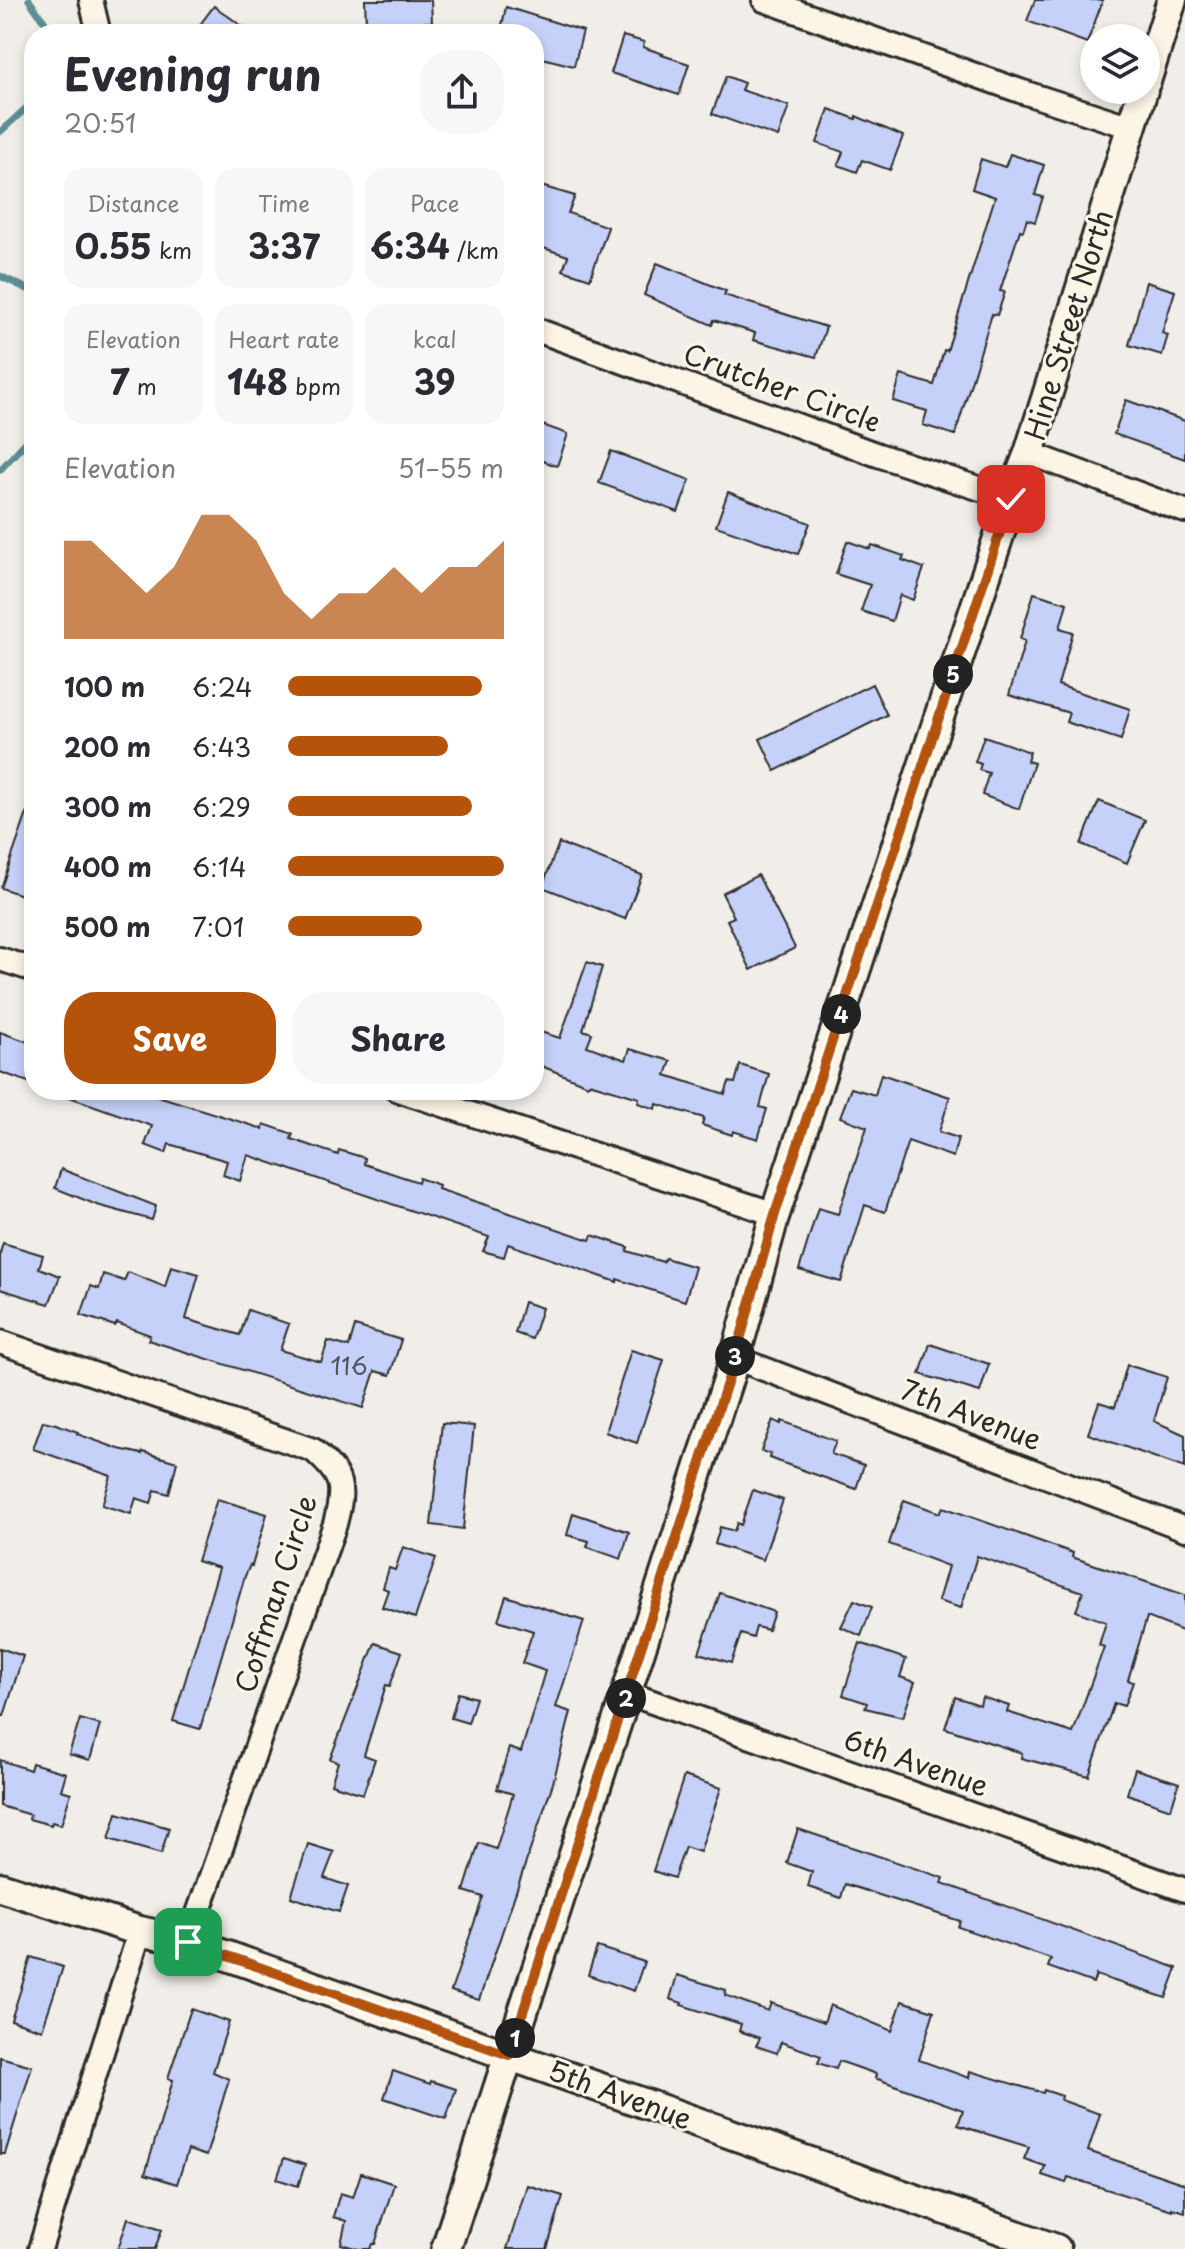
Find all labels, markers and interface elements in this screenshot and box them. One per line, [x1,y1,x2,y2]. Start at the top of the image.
map controls [1080,24,1160,104]
button: layers [1080,24,1160,104]
text: Evening run [64,40,322,106]
button: share [420,50,504,134]
text: 20:51 [64,103,136,142]
text: Distance [87,186,179,219]
text: Time [258,186,310,219]
text: Pace [410,186,459,219]
street label: Hine Street North [1012,204,1123,445]
text: 0.55 [75,219,152,271]
text: 3:37 [248,219,320,271]
text: 6:34 [370,219,450,271]
text: km [152,233,192,266]
text: /km [450,233,499,266]
text: Elevation [86,322,181,355]
text: Heart rate [228,322,340,355]
text: kcal [413,322,457,355]
street label: Crutcher Circle [678,331,887,442]
text: 7 [110,355,130,407]
text: 148 [227,355,288,407]
text: 39 [414,355,456,407]
text: m [130,369,157,402]
text: bpm [288,369,341,402]
text: Elevation [64,448,176,487]
text: 51–55 m [398,448,504,487]
pin [977,465,1045,533]
icon: check [989,477,1033,521]
pin: 5 [933,654,973,694]
text: 5 [946,657,960,690]
text: 100 m [64,667,145,706]
text: 6:24 [192,667,253,706]
text: 200 m [64,727,151,766]
text: 6:43 [192,727,251,766]
text: 300 m [64,787,152,826]
text: 6:29 [192,787,251,826]
text: 400 m [64,847,152,886]
text: 6:14 [192,847,247,886]
text: 500 m [64,907,150,946]
text: 7:01 [192,907,245,946]
button: Save [64,992,276,1084]
button: Share [292,992,504,1084]
pin: 4 [821,994,861,1034]
text: 4 [834,997,848,1030]
pin: 3 [715,1336,755,1376]
text: 3 [728,1339,742,1372]
house number: 116 [331,1347,367,1383]
street label: 7th Avenue [895,1367,1048,1460]
street label: Coffman Circle [222,1489,327,1698]
pin: 2 [606,1678,646,1718]
text: 2 [618,1681,634,1714]
street label: 6th Avenue [839,1717,994,1806]
pin [154,1908,222,1976]
icon: arrive [166,1920,210,1964]
pin: 1 [495,2018,535,2058]
text: 1 [510,2021,520,2054]
street label: 5th Avenue [543,2048,698,2139]

